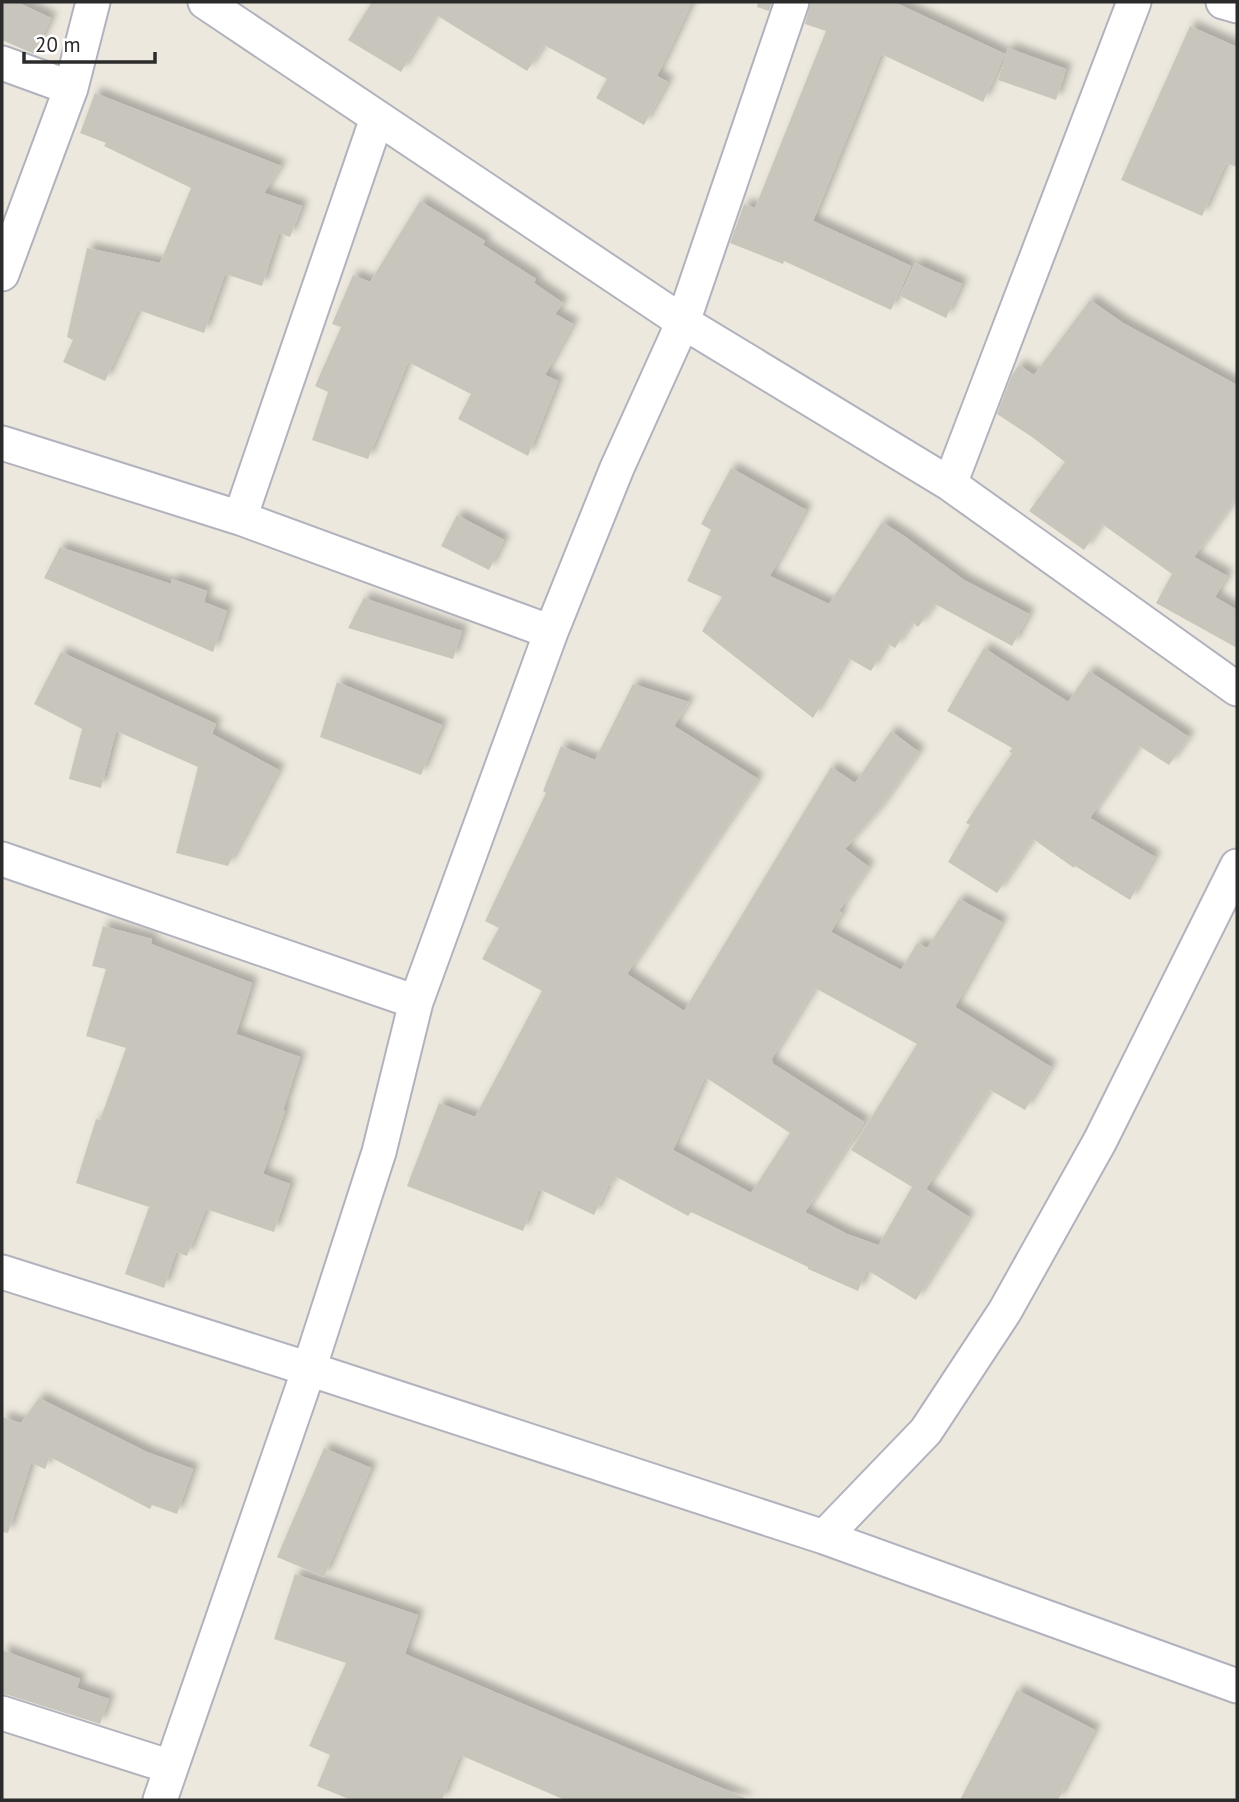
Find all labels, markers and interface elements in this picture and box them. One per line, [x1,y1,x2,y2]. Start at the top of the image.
scale bar [24,21,156,65]
text: 20 m [35,31,81,58]

